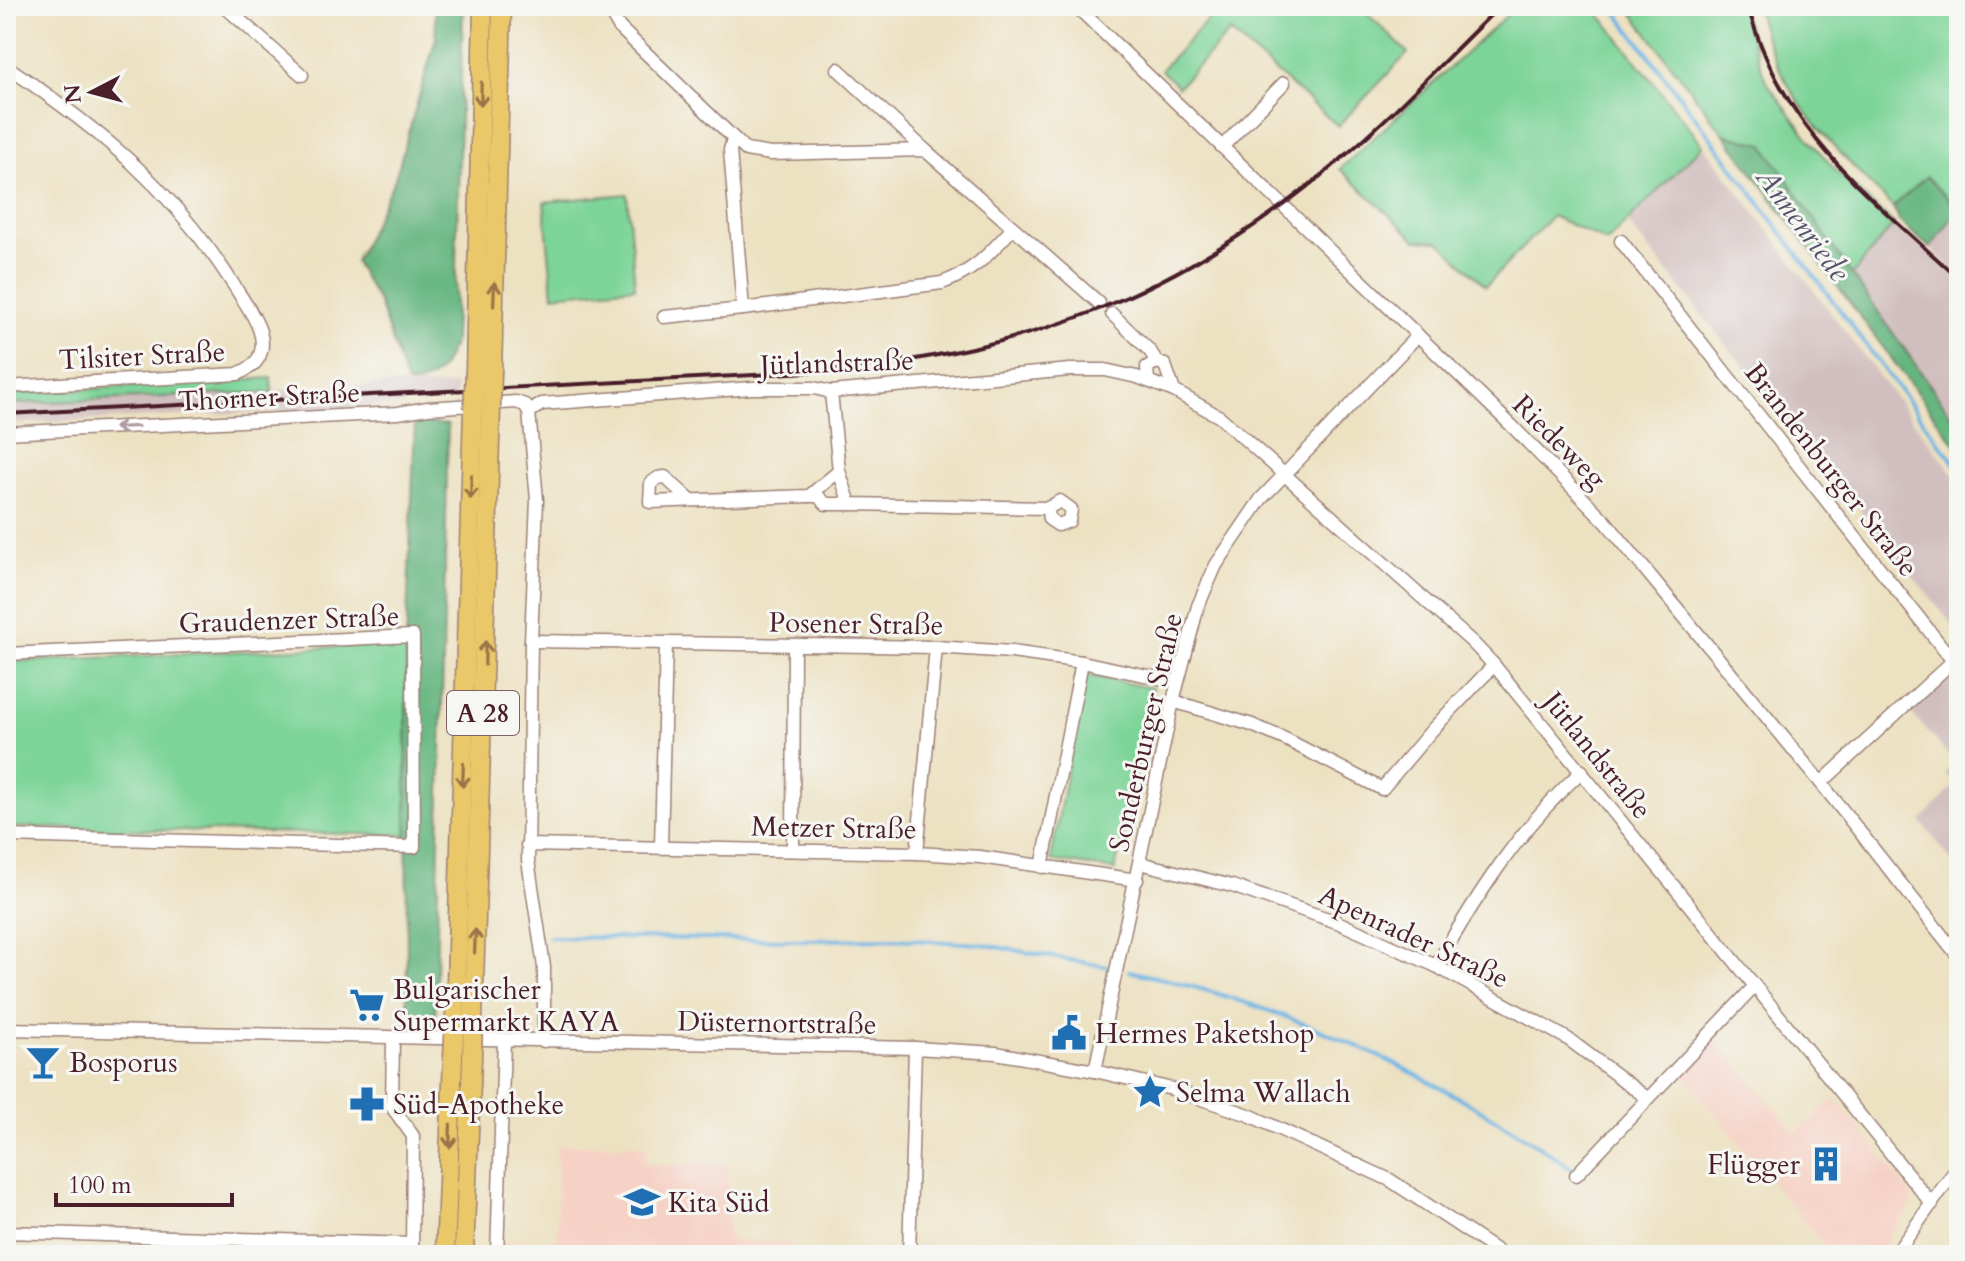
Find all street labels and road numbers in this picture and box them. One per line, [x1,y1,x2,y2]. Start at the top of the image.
street label: Tilsiter Straße [58,333,226,379]
street label: Jütlandstraße [756,341,914,385]
street label: Brandenburger Straße [1736,355,1927,585]
street label: Thorner Straße [177,373,361,421]
street label: Riedeweg [1504,386,1615,497]
street label: Graudenzer Straße [178,597,400,643]
street label: Posener Straße [768,603,944,645]
street label: Sonderburger Straße [1100,609,1192,855]
street label: Jütlandstraße [1532,681,1660,827]
road number: A 28 [447,691,519,735]
street label: Metzer Straße [751,808,917,848]
street label: Apenrader Straße [1312,876,1515,998]
street label: Düsternortstraße [677,1002,877,1044]

